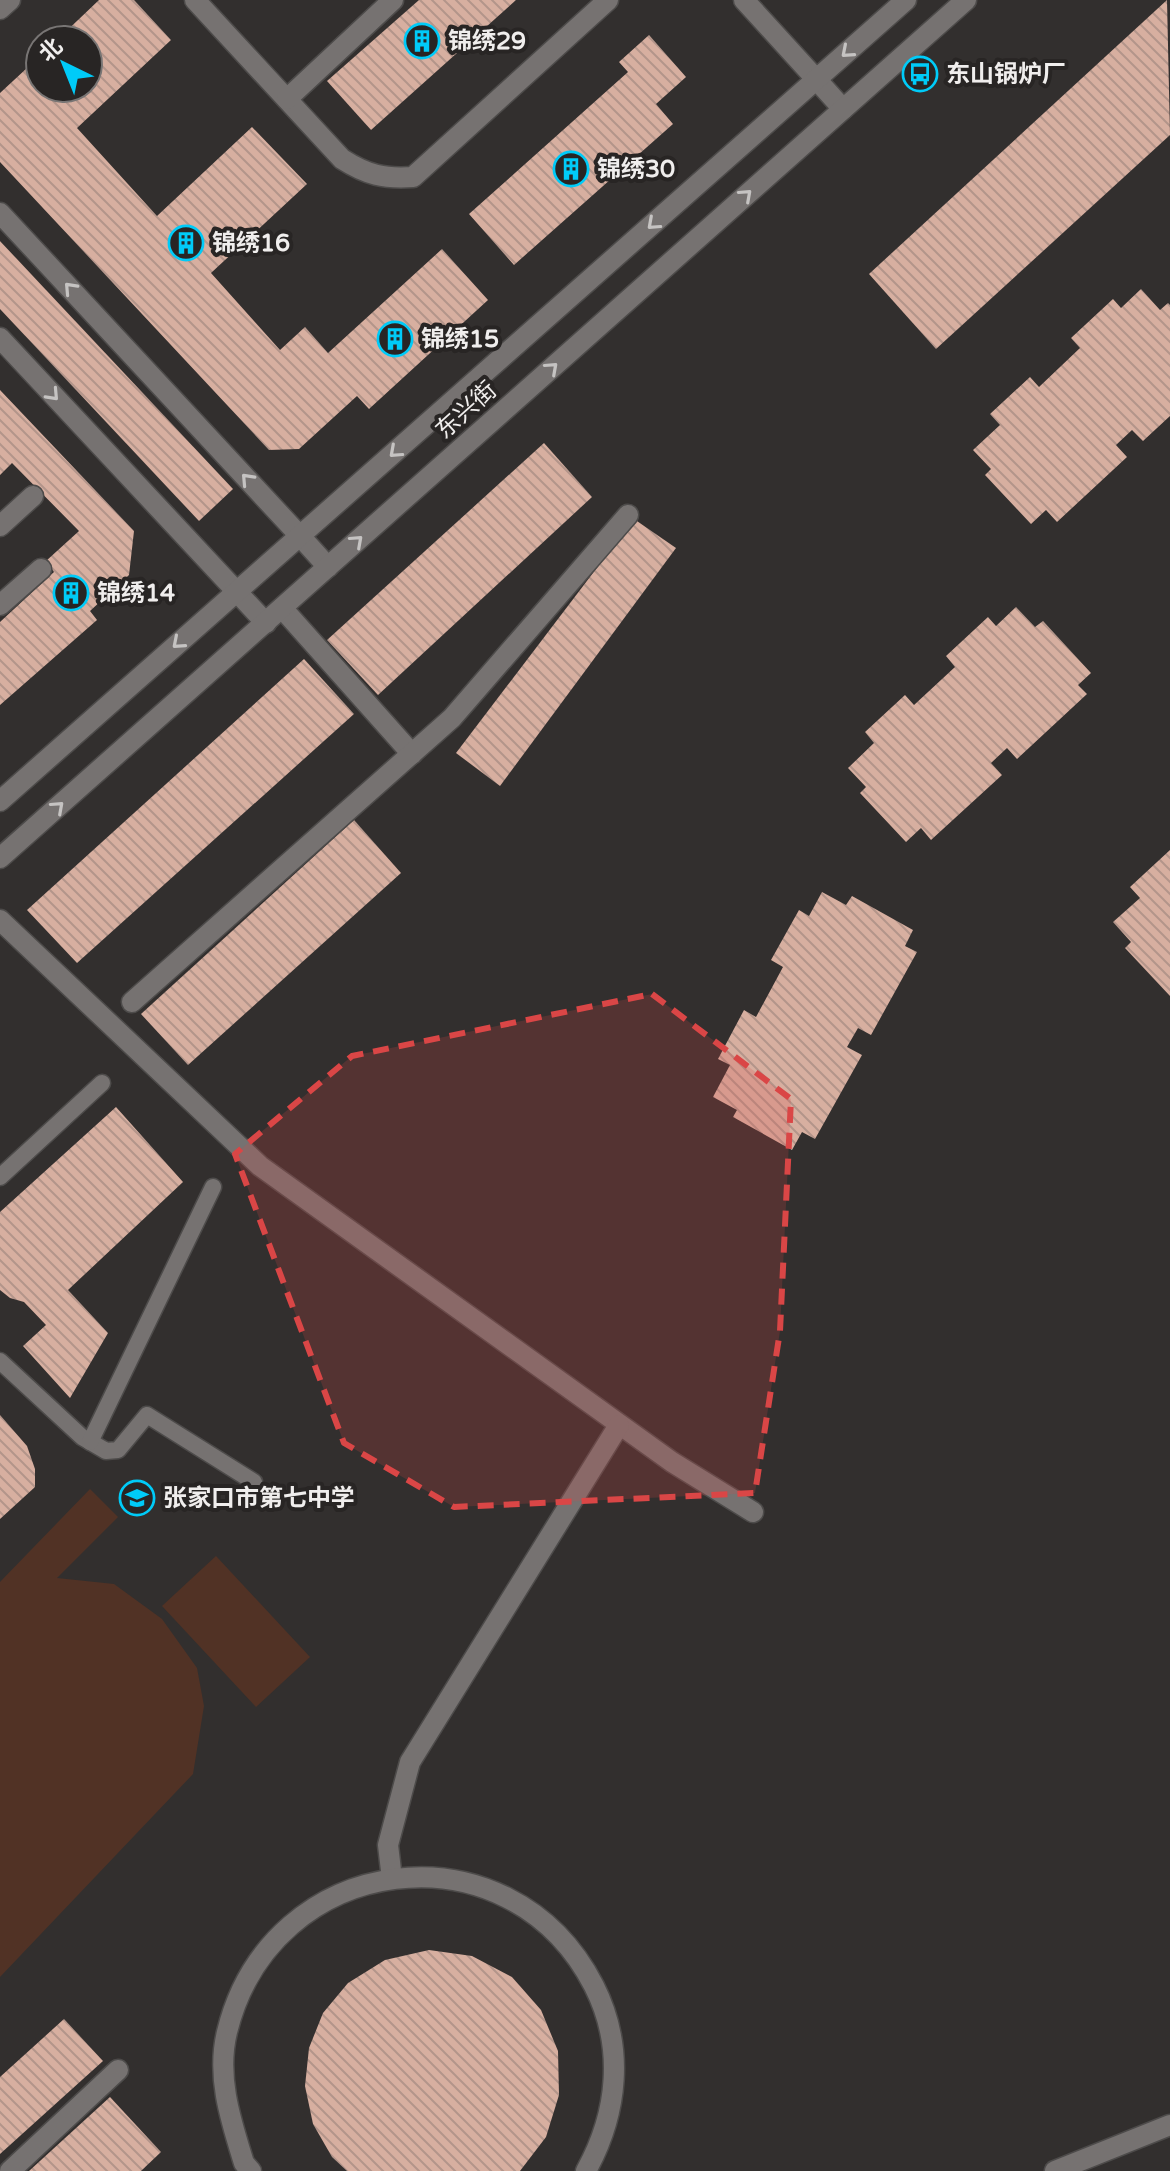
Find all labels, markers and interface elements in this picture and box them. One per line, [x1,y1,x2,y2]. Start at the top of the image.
building icon: 锦绣29 [403,22,441,60]
north arrow [24,24,104,104]
place label: 锦绣29 [448,27,526,56]
text: 北 [34,33,68,67]
one-way arrow [842,42,857,56]
bus stop icon: 东山锅炉厂 [901,55,939,93]
place label: 东山锅炉厂 [946,60,1066,89]
building icon: 锦绣30 [552,150,590,188]
place label: 锦绣30 [597,155,675,184]
one-way arrow [736,191,751,205]
one-way arrow [647,214,662,228]
building icon: 锦绣16 [167,224,205,262]
place label: 锦绣16 [212,229,290,258]
one-way arrow [64,283,79,297]
building icon: 锦绣15 [376,320,414,358]
place label: 锦绣15 [421,325,499,354]
one-way arrow [542,363,557,378]
street label: 东兴街 [430,376,503,445]
one-way arrow [44,385,58,400]
one-way arrow [389,442,404,456]
one-way arrow [242,473,256,488]
one-way arrow [348,536,363,551]
building icon: 锦绣14 [52,574,90,612]
place label: 锦绣14 [97,579,175,608]
one-way arrow [173,634,188,648]
one-way arrow [49,802,64,816]
school or university icon: 张家口市第七中学 [118,1479,156,1517]
place label: 张家口市第七中学 [163,1484,355,1513]

